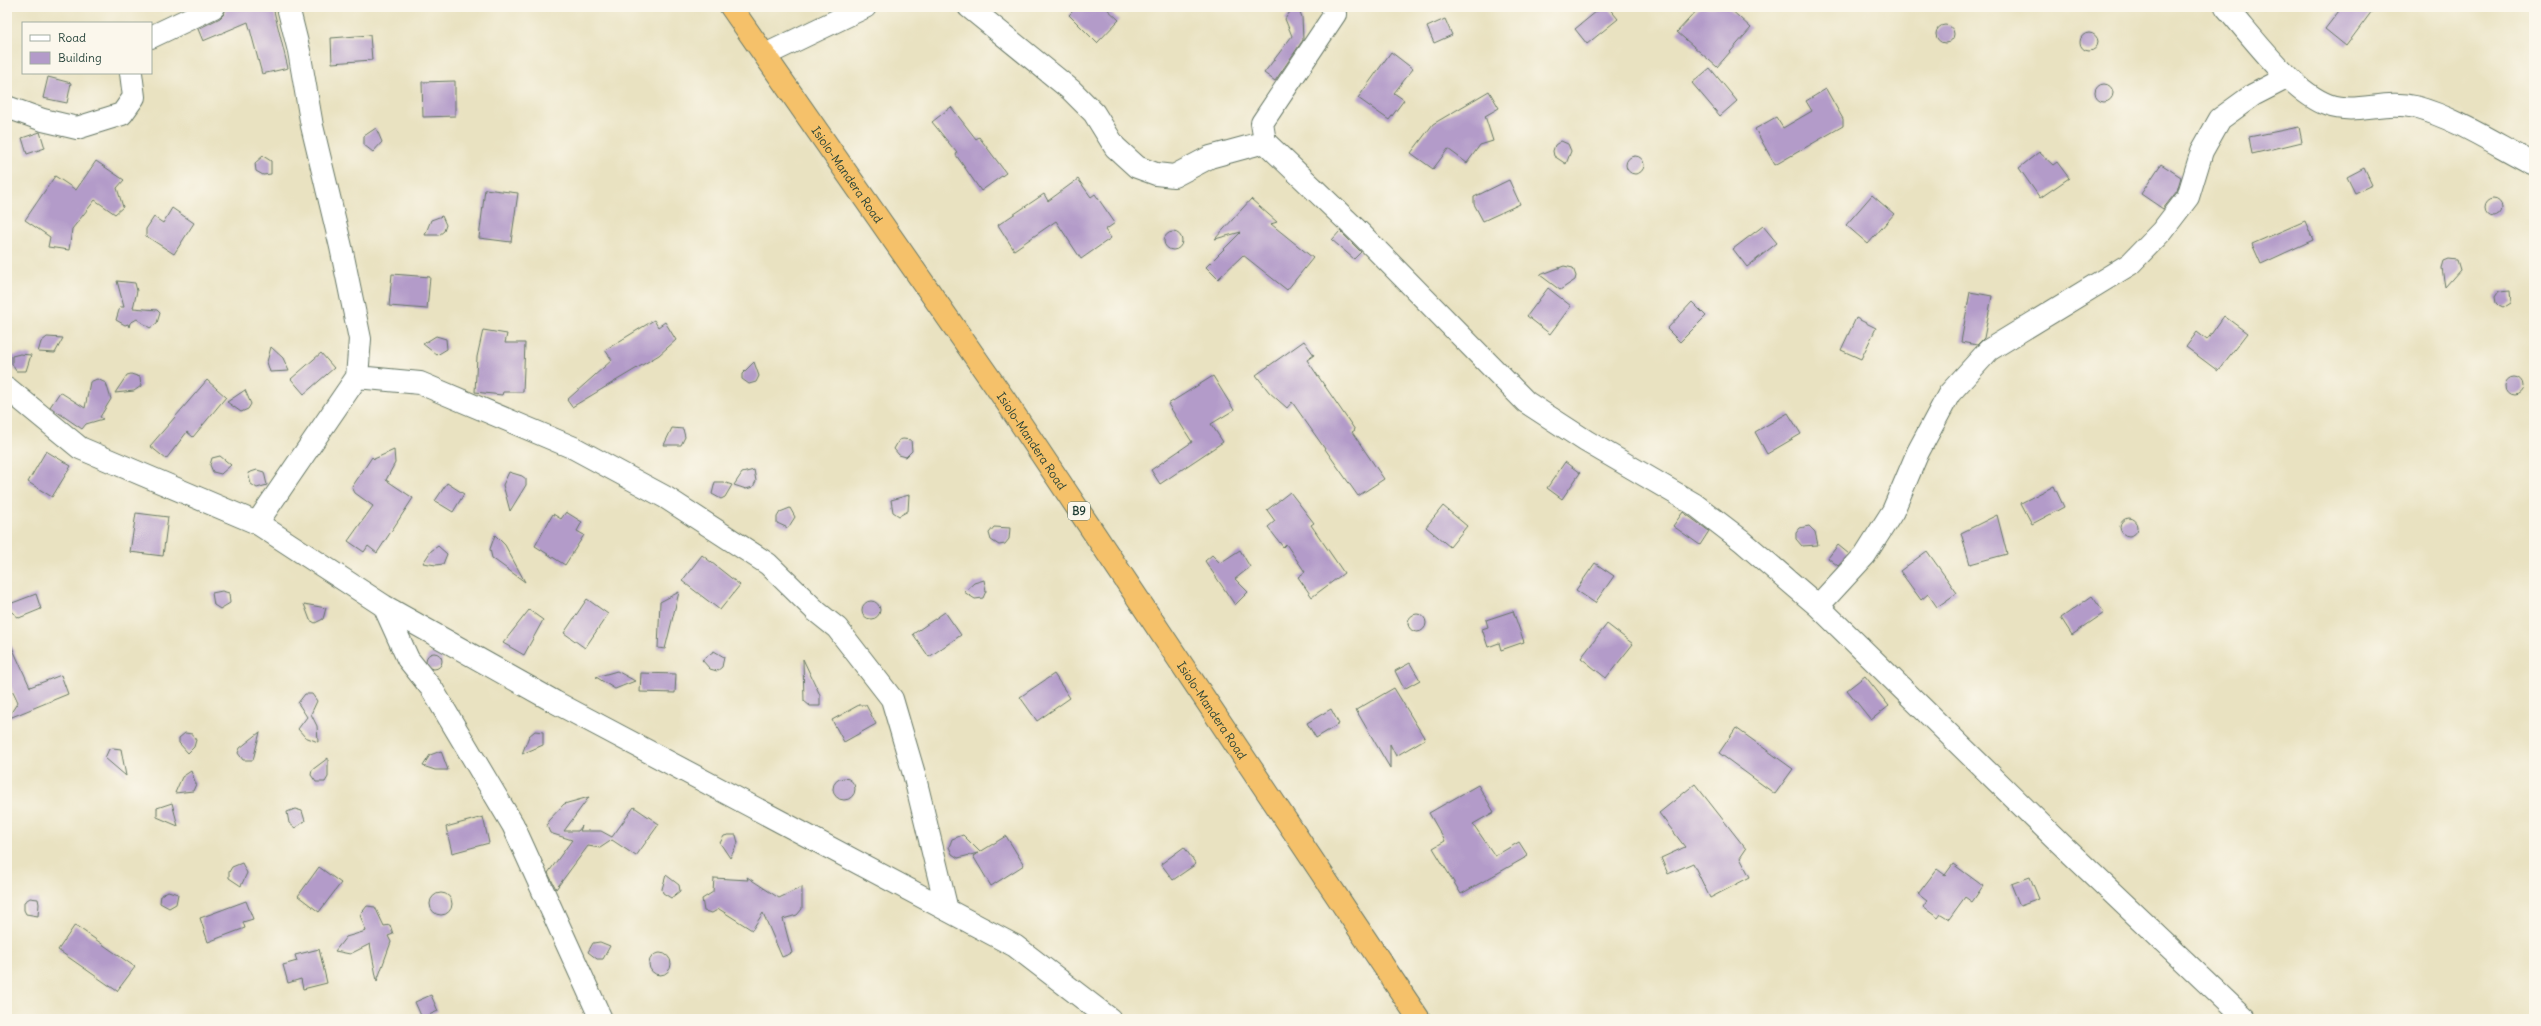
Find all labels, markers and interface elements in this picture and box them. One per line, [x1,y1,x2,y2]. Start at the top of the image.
legend [22,22,152,74]
text: Road [58,30,86,45]
text: Building [58,50,102,65]
street label: Isiolo-Mandera Road [809,123,887,226]
street label: Isiolo-Mandera Road [994,389,1070,492]
road number: B9 [1068,502,1090,520]
street label: Isiolo-Mandera Road [1174,658,1250,762]

